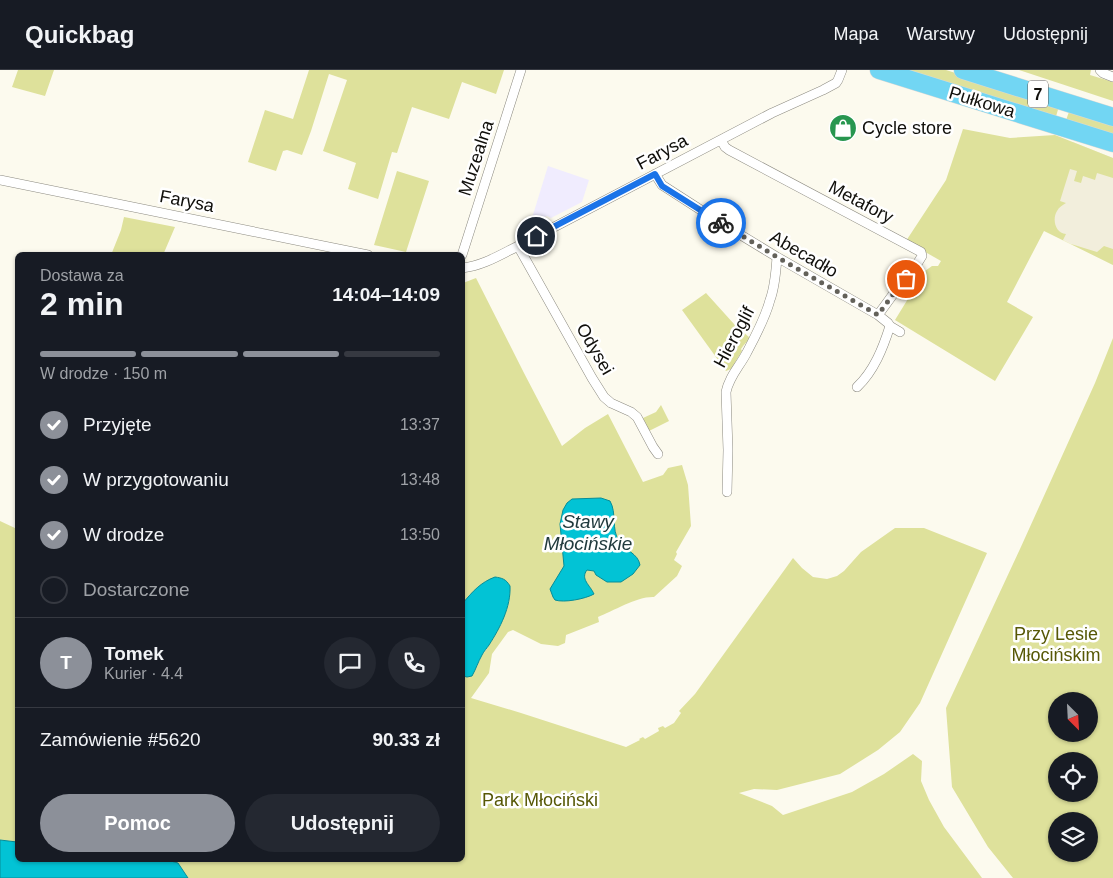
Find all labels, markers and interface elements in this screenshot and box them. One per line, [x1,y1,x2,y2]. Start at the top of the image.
text: Quickbag [25,21,134,48]
text: Mapa [834,24,879,44]
text: Warstwy [907,24,975,44]
text: Udostępnij [1003,24,1088,44]
road number: 7 [1028,80,1048,108]
street label: Pułkowa [947,82,1018,122]
shop icon: Cycle store [828,113,858,143]
street label: Muzealna [454,117,498,198]
place label: Cycle store [862,118,952,138]
street label: Farysa [633,130,692,174]
street label: Metafory [825,177,897,227]
street label: Farysa [158,186,217,216]
courier [696,198,746,248]
icon: bike [707,209,735,237]
pin [515,215,557,257]
icon: home [522,222,550,250]
street label: Abecadło [766,227,842,281]
pin [885,258,927,300]
icon: bag [892,265,920,293]
text: Dostawa za [40,267,124,284]
text: 14:04–14:09 [332,284,440,305]
text: 2 min [40,286,124,322]
street label: Hieroglif [710,302,759,371]
street label: Odysei [572,320,618,378]
text: W drodze · 150 m [40,365,167,382]
icon: check [40,411,68,439]
text: Przyjęte [83,414,152,435]
text: 13:37 [400,416,440,433]
icon: check [40,466,68,494]
text: W przygotowaniu [83,469,229,490]
text: 13:48 [400,471,440,488]
water label: Stawy Młocińskie [544,511,632,554]
icon: check [40,521,68,549]
text: W drodze [83,524,164,545]
text: 13:50 [400,526,440,543]
text: Dostarczone [83,579,190,600]
park label: Przy Lesie Młocińskim [1011,624,1101,665]
button: chat [324,637,376,689]
button: phone [388,637,440,689]
text: Tomek [104,643,164,664]
text: T [60,652,72,673]
text: Kurier · 4.4 [104,665,183,682]
north arrow [1048,692,1098,742]
map controls [1048,692,1098,862]
text: Zamówienie #5620 [40,729,201,750]
text: 90.33 zł [372,729,440,750]
button: locate [1048,752,1098,802]
park label: Park Młociński [482,790,598,810]
button: Pomoc [40,794,235,852]
button: Udostępnij [245,794,440,852]
button: layers [1048,812,1098,862]

